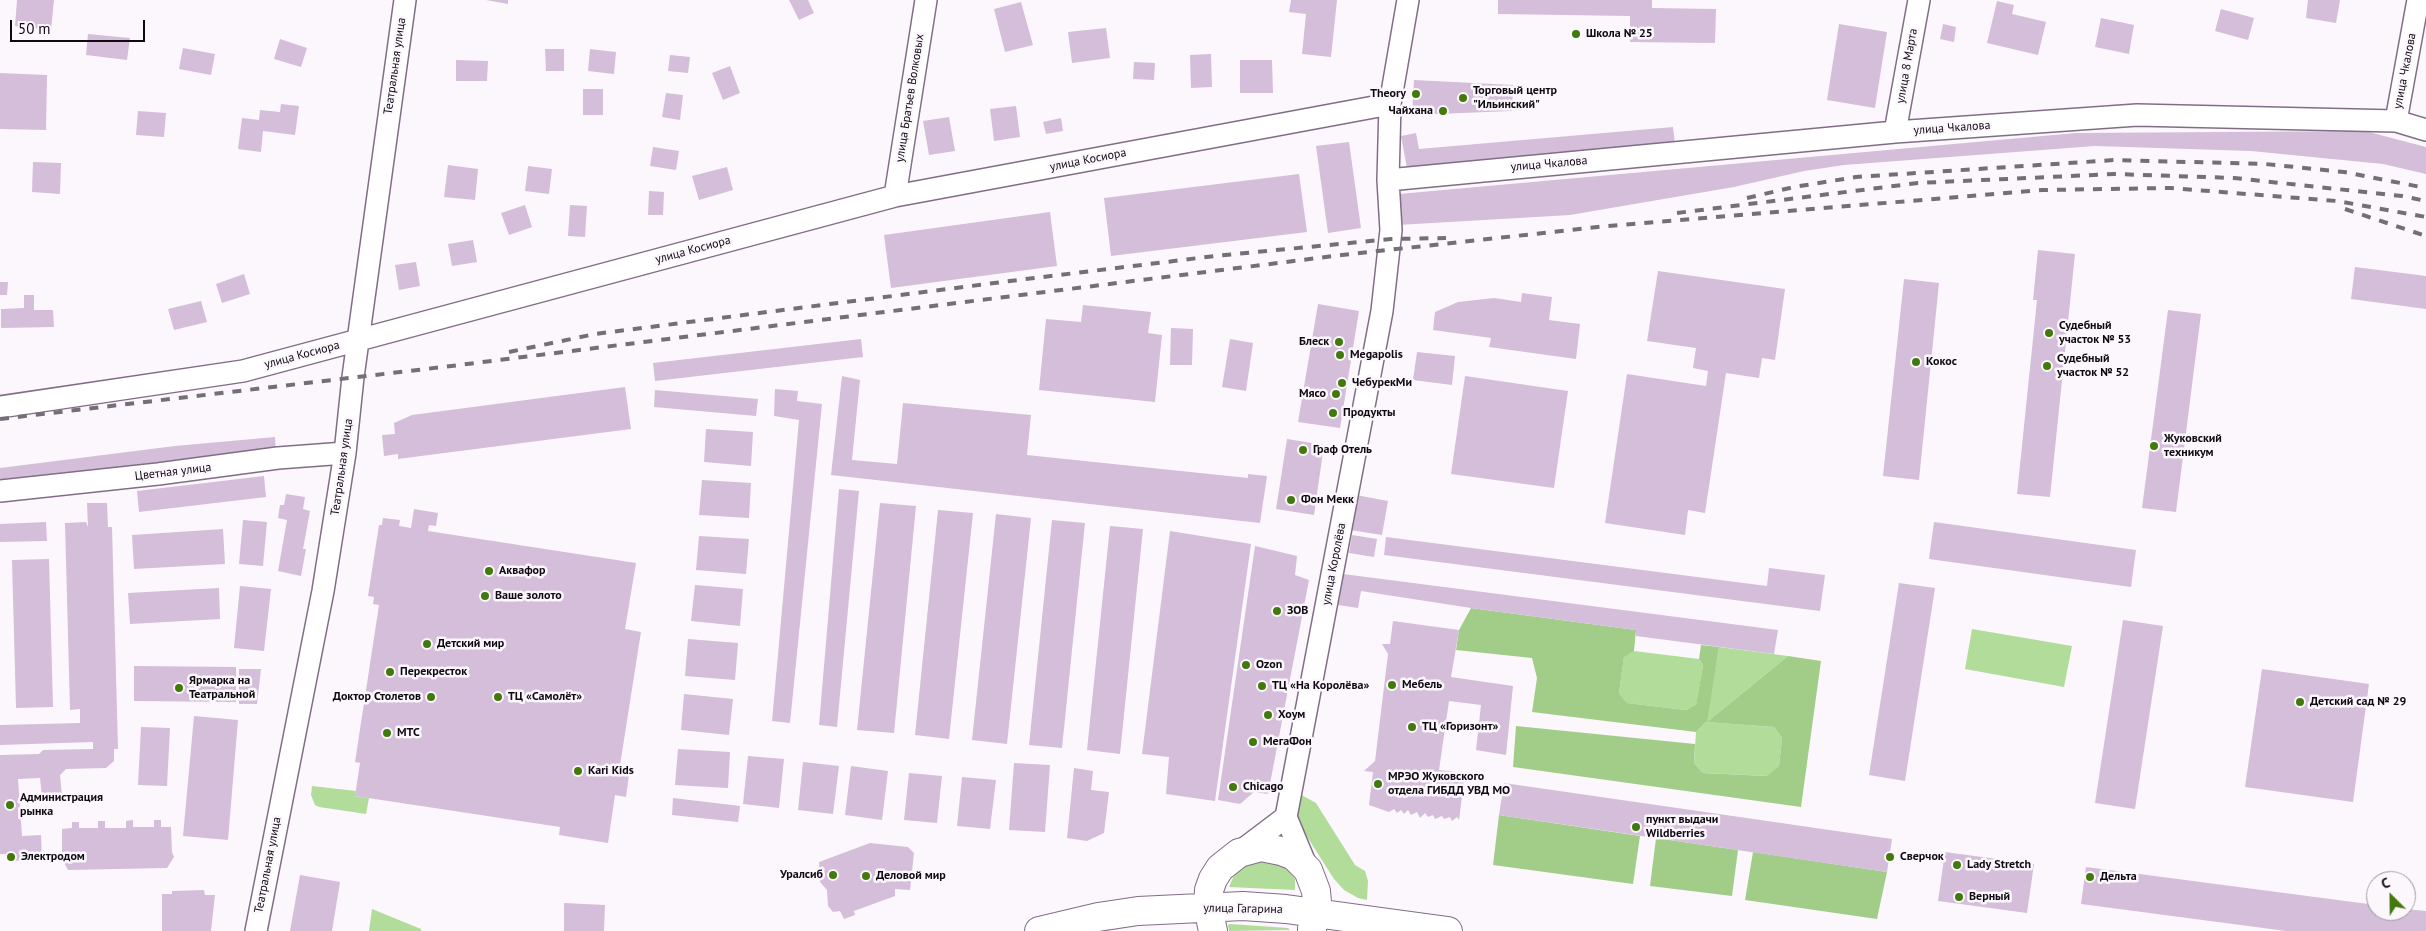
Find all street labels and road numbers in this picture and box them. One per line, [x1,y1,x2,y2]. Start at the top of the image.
street label: Театральная улица [381,17,409,115]
street label: улица 8 Марта [1893,27,1921,105]
street label: улица Чкалова [2391,32,2419,110]
street label: улица Братьев Волковых [893,33,927,163]
street label: улица Чкалова [1913,118,1991,138]
street label: улица Косиора [1049,146,1127,174]
street label: улица Чкалова [1510,153,1588,175]
street label: улица Косиора [654,233,732,267]
street label: улица Косиора [263,338,341,372]
street label: Театральная улица [328,418,356,516]
street label: Цветная улица [134,460,212,484]
street label: улица Королёва [1319,522,1349,606]
street label: Театральная улица [252,816,284,914]
street label: улица Гагарина [1203,901,1283,917]

